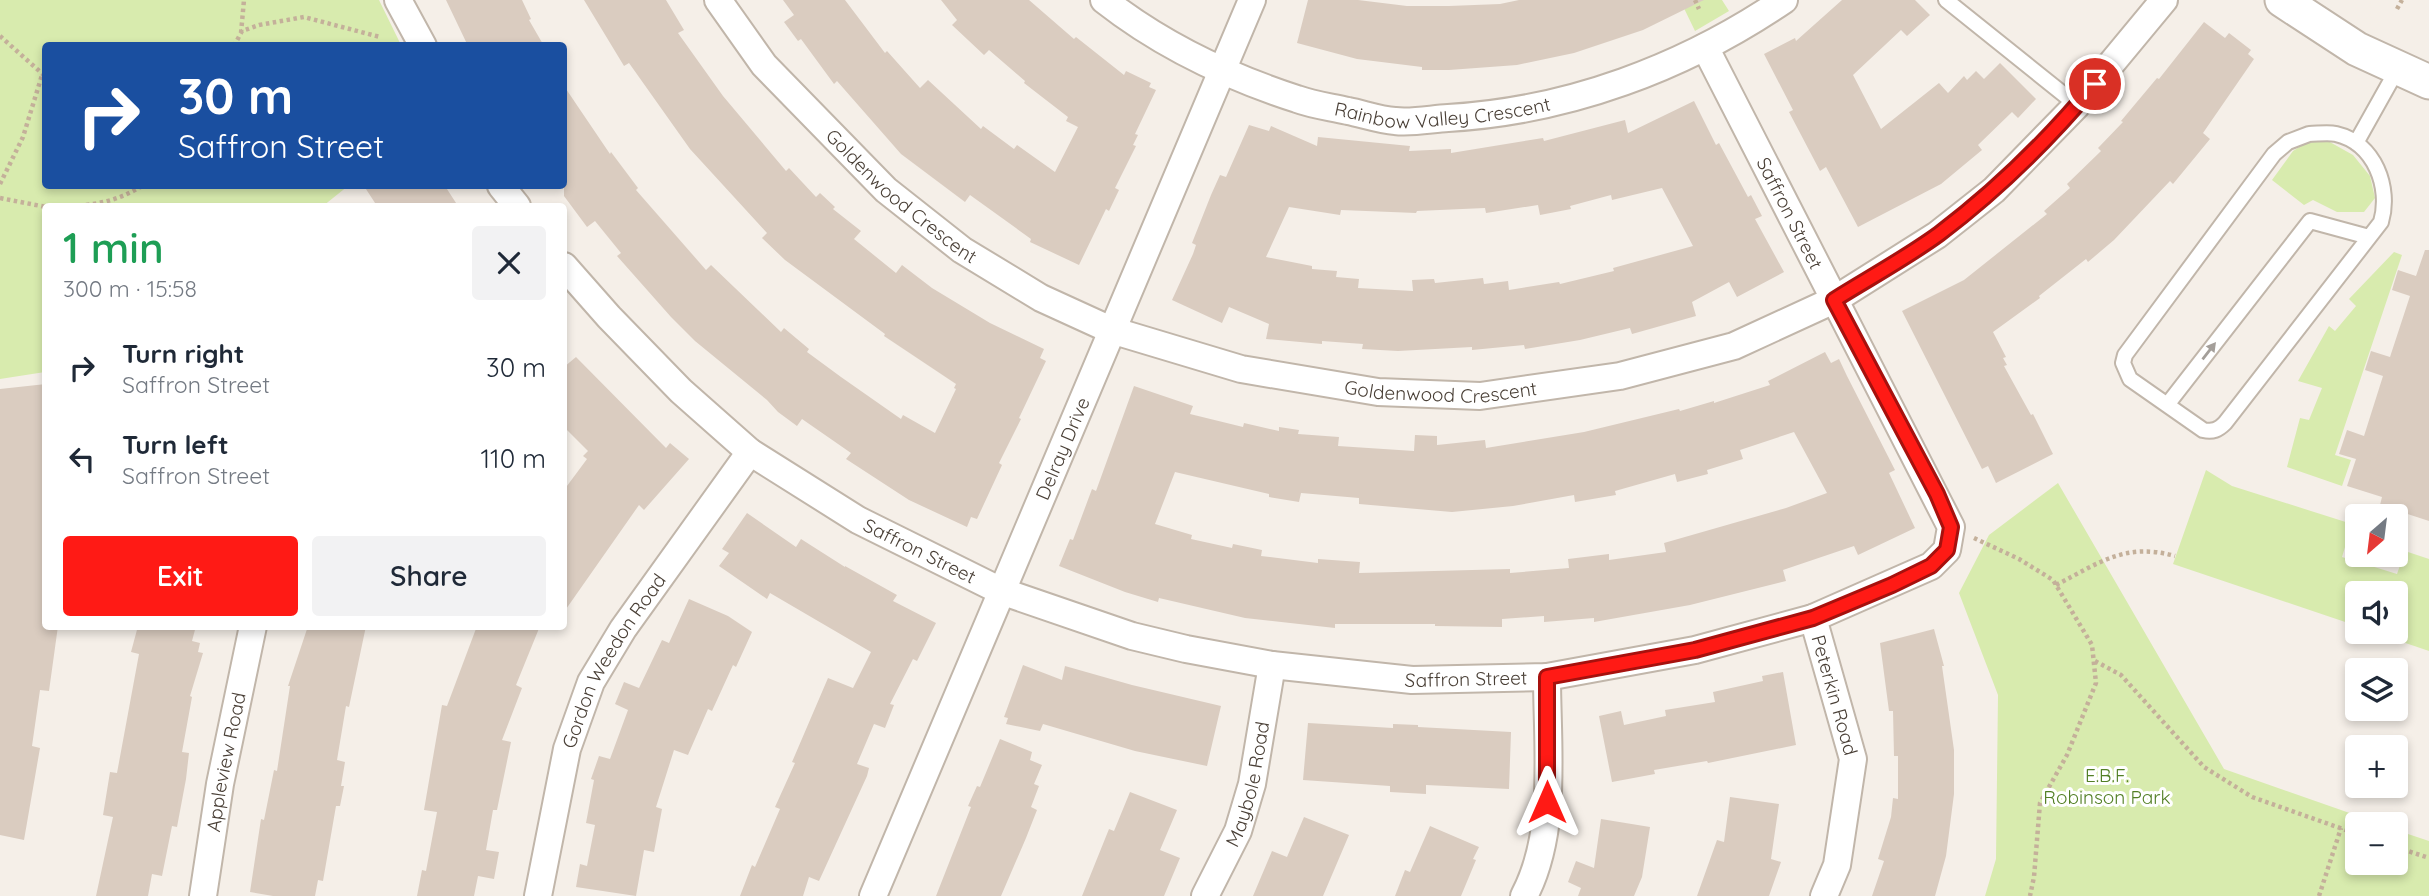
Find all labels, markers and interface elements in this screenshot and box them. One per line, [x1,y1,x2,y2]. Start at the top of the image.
pin [2065,54,2125,114]
text: 30 m [178,65,293,126]
icon: arrive [2076,65,2114,103]
icon: right [63,70,154,161]
street label: Rainbow Valley Crescent [1332,92,1553,134]
street label: Goldenwood Crescent [821,124,981,268]
text: Saffron Street [178,126,384,166]
street label: Saffron Street [1752,153,1828,273]
text: 1 min [63,221,164,274]
button: close [472,226,546,300]
text: 300 m · 15:58 [63,274,197,303]
text: Turn right [122,337,244,370]
one-way arrow [2201,342,2216,360]
icon: right [63,349,101,387]
text: 30 m [486,351,546,384]
text: Saffron Street [122,370,270,399]
street label: Goldenwood Crescent [1343,375,1538,408]
street label: Delray Drive [1030,393,1095,503]
text: Turn left [122,428,229,461]
icon: left [63,440,101,478]
text: 110 m [480,442,546,475]
text: Saffron Street [122,461,270,490]
north arrow [2345,504,2408,567]
map controls [2345,504,2408,875]
street label: Saffron Street [860,513,980,589]
button: Exit [63,536,298,616]
button: Share [312,536,546,616]
street label: Gordon Weedon Road [556,569,671,751]
button: sound [2345,581,2408,644]
street label: Peterkin Road [1806,632,1863,758]
button: layers [2345,658,2408,721]
street label: Saffron Street [1404,665,1527,692]
street label: Appleview Road [201,690,251,833]
street label: Maybole Road [1220,720,1274,851]
button: + [2345,735,2408,798]
park label: E.B.F. Robinson Park [2043,763,2171,809]
position arrow [1510,765,1584,839]
button: − [2345,812,2408,875]

